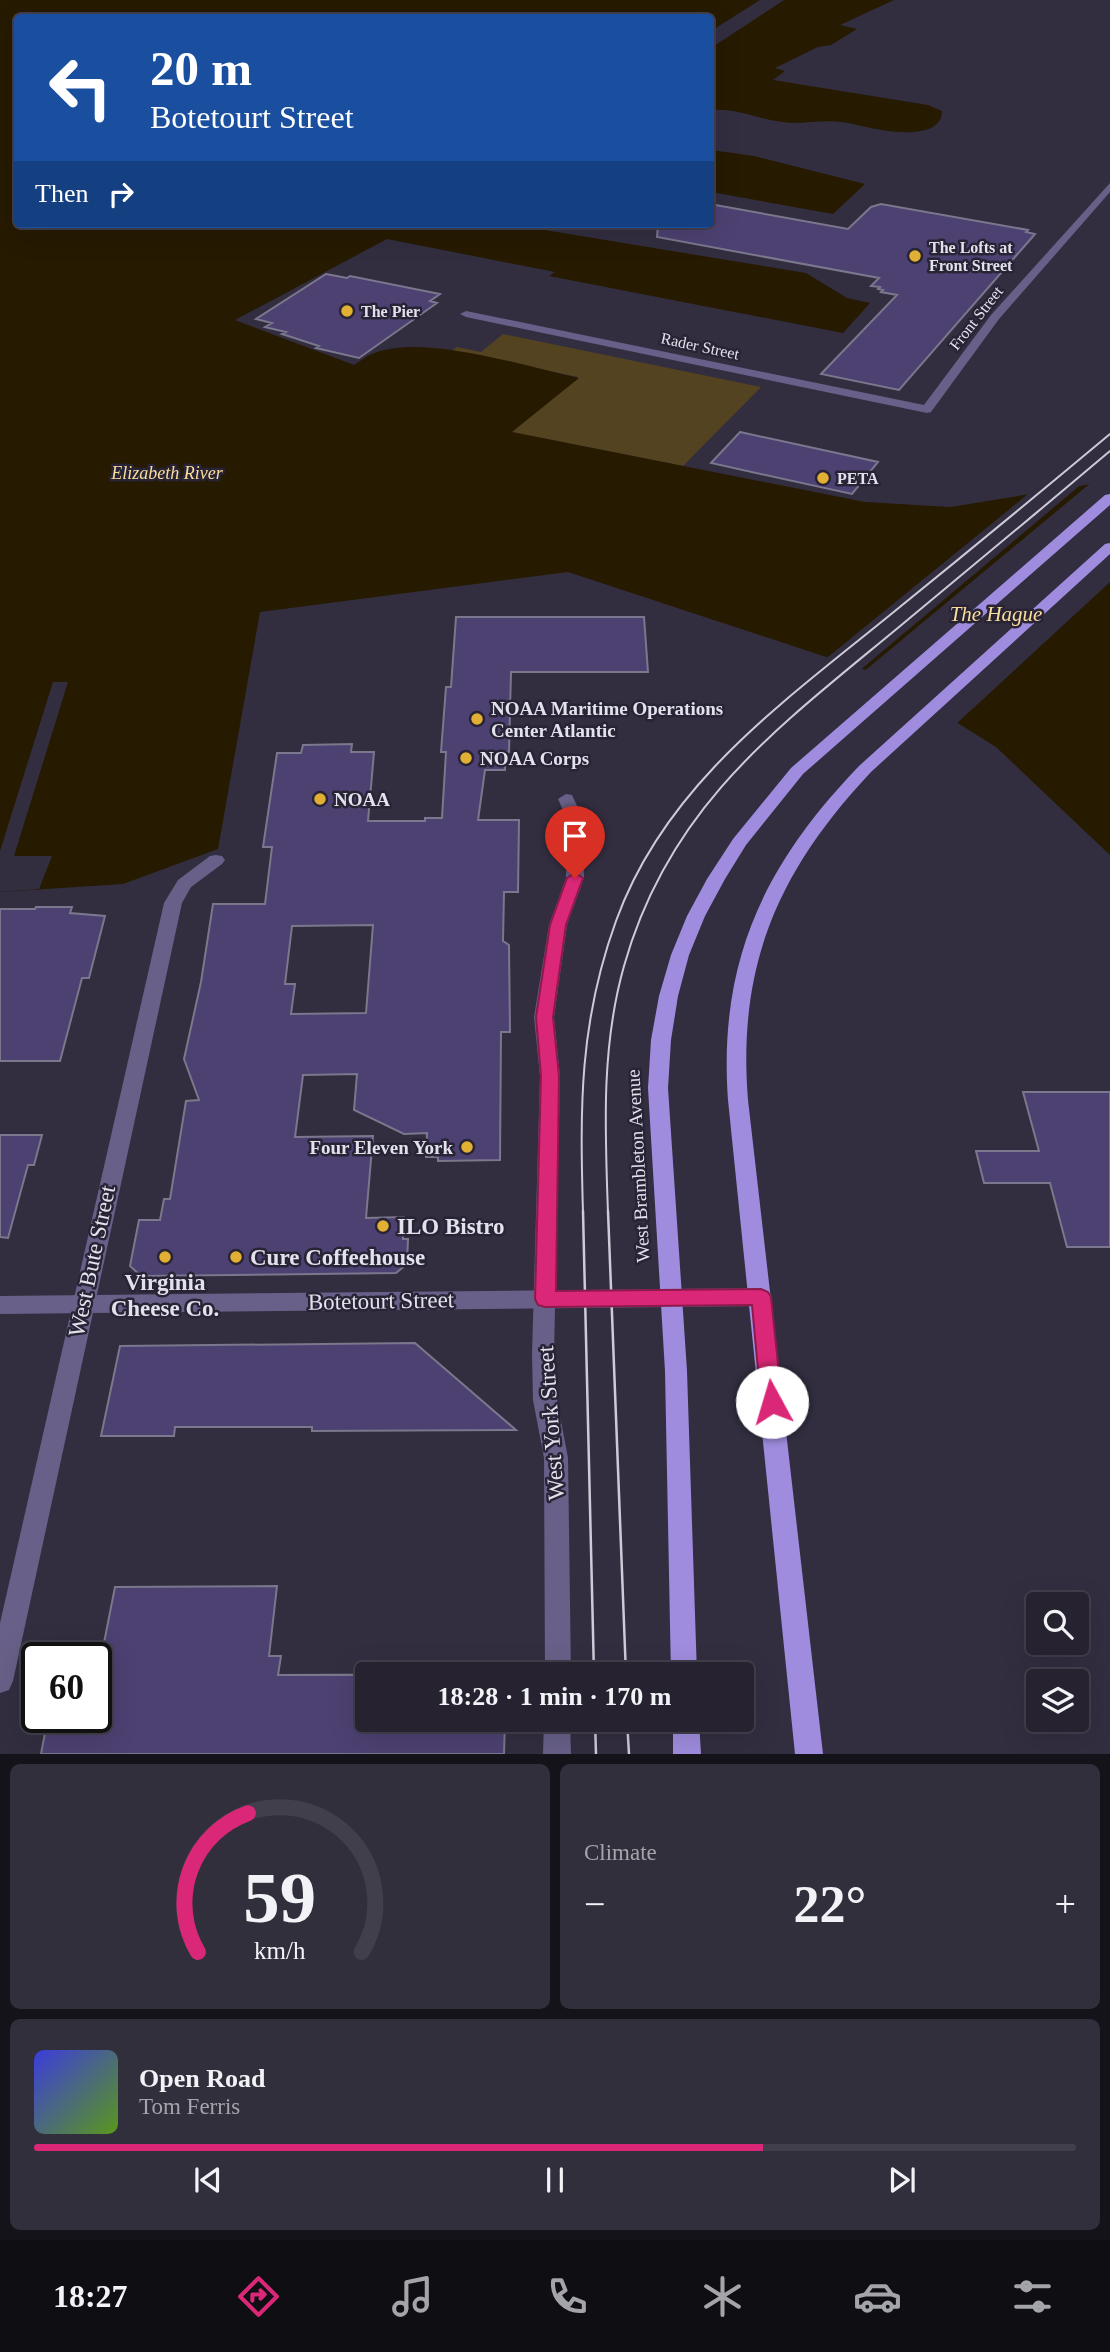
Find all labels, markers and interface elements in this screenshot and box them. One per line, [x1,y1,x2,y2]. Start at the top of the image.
text: 20 m [150,41,252,96]
icon: left [35,42,126,133]
text: Botetourt Street [150,99,354,135]
icon: right [102,175,140,213]
text: Then [35,179,88,208]
place label: The Lofts at Front Street [929,239,1013,274]
marker: The Lofts at Front Street [907,248,923,264]
street label: Front Street [946,282,1006,353]
marker: The Pier [339,303,355,319]
place label: The Pier [361,303,420,320]
street label: Rader Street [659,329,741,363]
water label: Elizabeth River [110,463,224,483]
marker: PETA [815,470,831,486]
place label: PETA [837,470,879,487]
water label: The Hague [950,602,1042,626]
place label: NOAA Maritime Operations Center Atlantic [491,698,723,741]
marker: NOAA Maritime Operations Center Atlantic [469,711,485,727]
place label: NOAA Corps [480,748,589,769]
marker: NOAA Corps [458,750,474,766]
place label: NOAA [334,789,390,810]
marker: NOAA [312,791,328,807]
pin [545,806,605,878]
icon: arrive [556,817,594,855]
street label: West Brambleton Avenue [622,1069,654,1263]
place label: Four Eleven York [309,1137,453,1158]
marker: Four Eleven York [459,1139,475,1155]
street label: West Bute Street [64,1182,120,1339]
place label: ILO Bistro [397,1214,505,1239]
marker: ILO Bistro [375,1218,391,1234]
place label: Cure Coffeehouse [250,1245,425,1270]
marker: Virginia Cheese Co. [157,1249,173,1265]
marker: Cure Coffeehouse [228,1249,244,1265]
place label: Virginia Cheese Co. [111,1270,219,1321]
street label: Botetourt Street [308,1287,455,1315]
street label: West York Street [533,1344,569,1501]
position arrow [735,1365,809,1439]
map controls [1026,1592,1089,1732]
button: search [1026,1592,1089,1655]
speed limit sign: 60 [21,1642,112,1733]
button: layers [1026,1669,1089,1732]
text: 18:28 · 1 min · 170 m [438,1682,672,1711]
text: Climate [584,1840,657,1865]
text: 59 [244,1858,316,1939]
text: 22° [794,1876,866,1933]
text: − [584,1883,605,1925]
text: + [1055,1883,1076,1925]
text: km/h [254,1937,306,1964]
text: Open Road [139,2064,265,2093]
text: Tom Ferris [139,2094,240,2119]
icon: previous [189,2161,227,2199]
icon: pause [536,2161,574,2199]
icon: next [883,2161,921,2199]
icon: directions [234,2272,283,2321]
icon: music [388,2272,437,2321]
icon: phone [543,2272,592,2321]
icon: climate [698,2272,747,2321]
icon: car [853,2272,902,2321]
icon: filters [1008,2272,1057,2321]
text: 18:27 [53,2278,128,2314]

